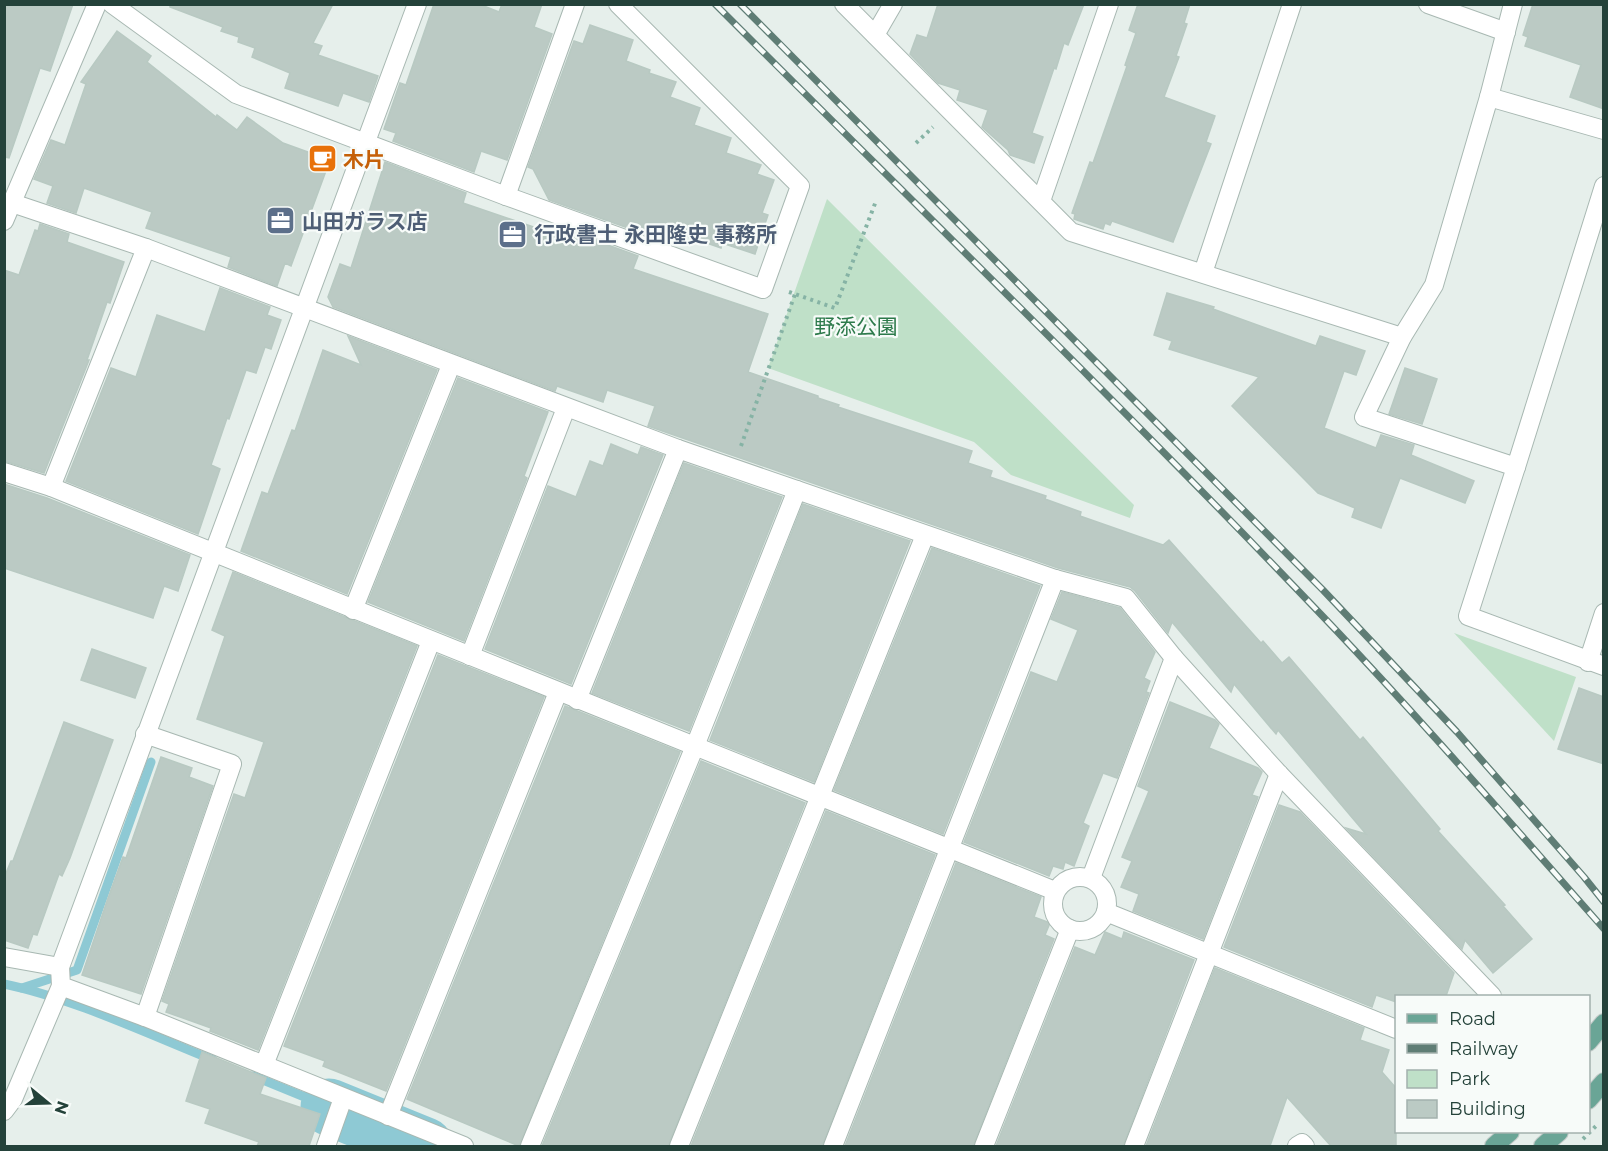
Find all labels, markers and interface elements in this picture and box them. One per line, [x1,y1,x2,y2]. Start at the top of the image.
cafe icon: 木片 [306,143,338,175]
place label: 木片 [343,147,385,172]
office icon: 山田ガラス店 [265,205,297,237]
place label: 山田ガラス店 [302,209,428,234]
office icon: 行政書士 永田隆史 事務所 [497,218,529,250]
place label: 行政書士 永田隆史 事務所 [534,222,777,247]
park label: 野添公園 [814,314,898,339]
legend [1395,995,1590,1133]
text: Road [1449,1008,1496,1030]
text: Railway [1449,1038,1518,1060]
text: Park [1449,1068,1490,1090]
north arrow [18,1073,78,1133]
text: Building [1449,1098,1526,1120]
text: N [51,1099,73,1117]

